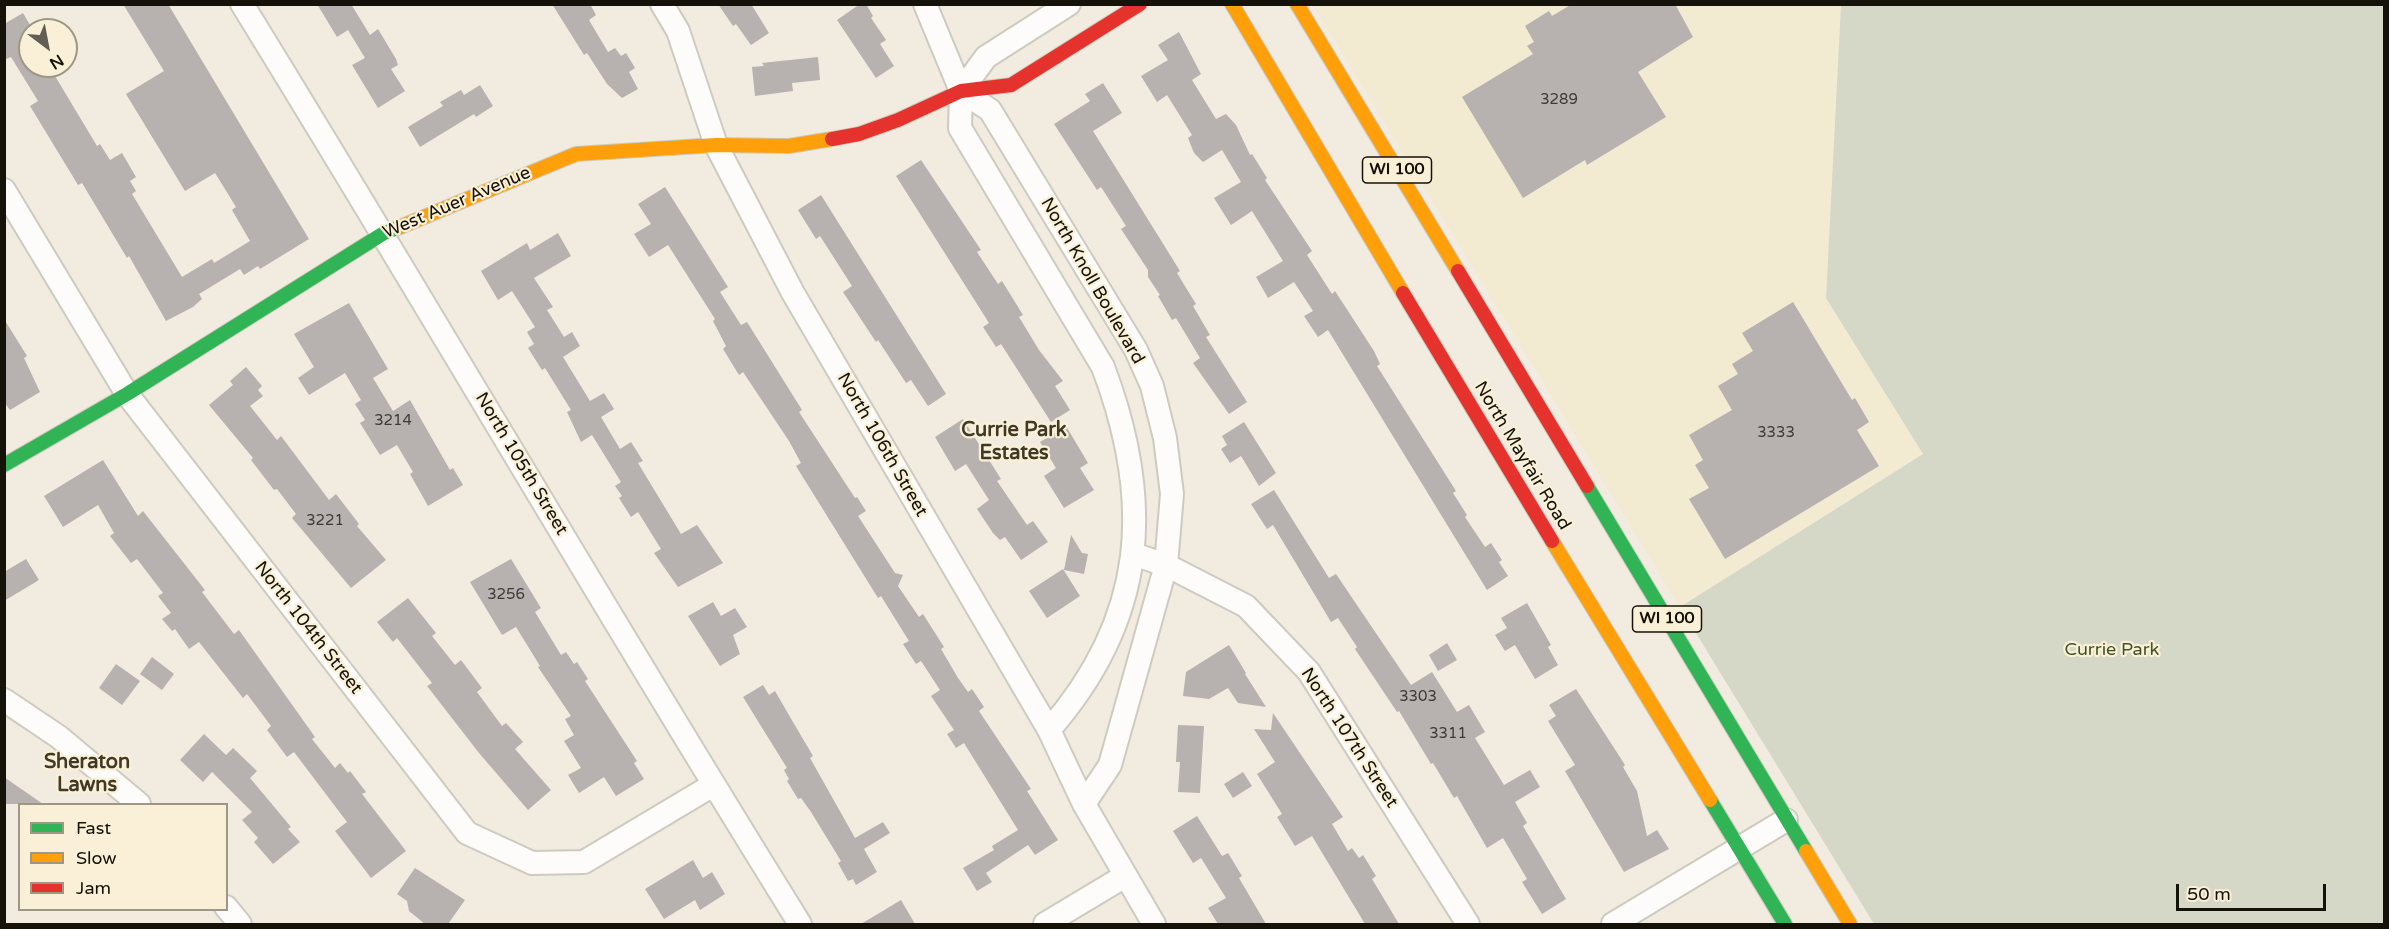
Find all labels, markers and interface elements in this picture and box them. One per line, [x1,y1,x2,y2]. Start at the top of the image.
north arrow [18,18,78,78]
text: N [46,50,67,73]
house number: 3289 [1540,91,1578,109]
road number: WI 100 [1362,157,1432,183]
street label: West Auer Avenue [380,162,534,244]
street label: North Knoll Boulevard [1036,194,1148,368]
street label: North 106th Street [832,369,932,521]
street label: North Mayfair Road [1469,378,1575,534]
street label: North 105th Street [470,389,572,539]
house number: 3214 [374,412,412,430]
district label: Currie Park Estates [961,419,1067,466]
house number: 3333 [1757,424,1795,442]
house number: 3221 [306,512,344,530]
street label: North 104th Street [249,557,367,699]
house number: 3256 [487,586,525,604]
road number: WI 100 [1632,606,1702,632]
park label: Currie Park [2065,639,2159,661]
street label: North 107th Street [1296,664,1402,812]
house number: 3303 [1399,688,1437,706]
house number: 3311 [1429,725,1467,743]
district label: Sheraton Lawns [44,751,130,798]
legend [18,803,228,911]
text: Fast [76,817,111,839]
text: Slow [76,847,117,869]
scale bar [2179,872,2329,910]
text: Jam [76,877,111,899]
text: 50 m [2187,883,2231,905]

